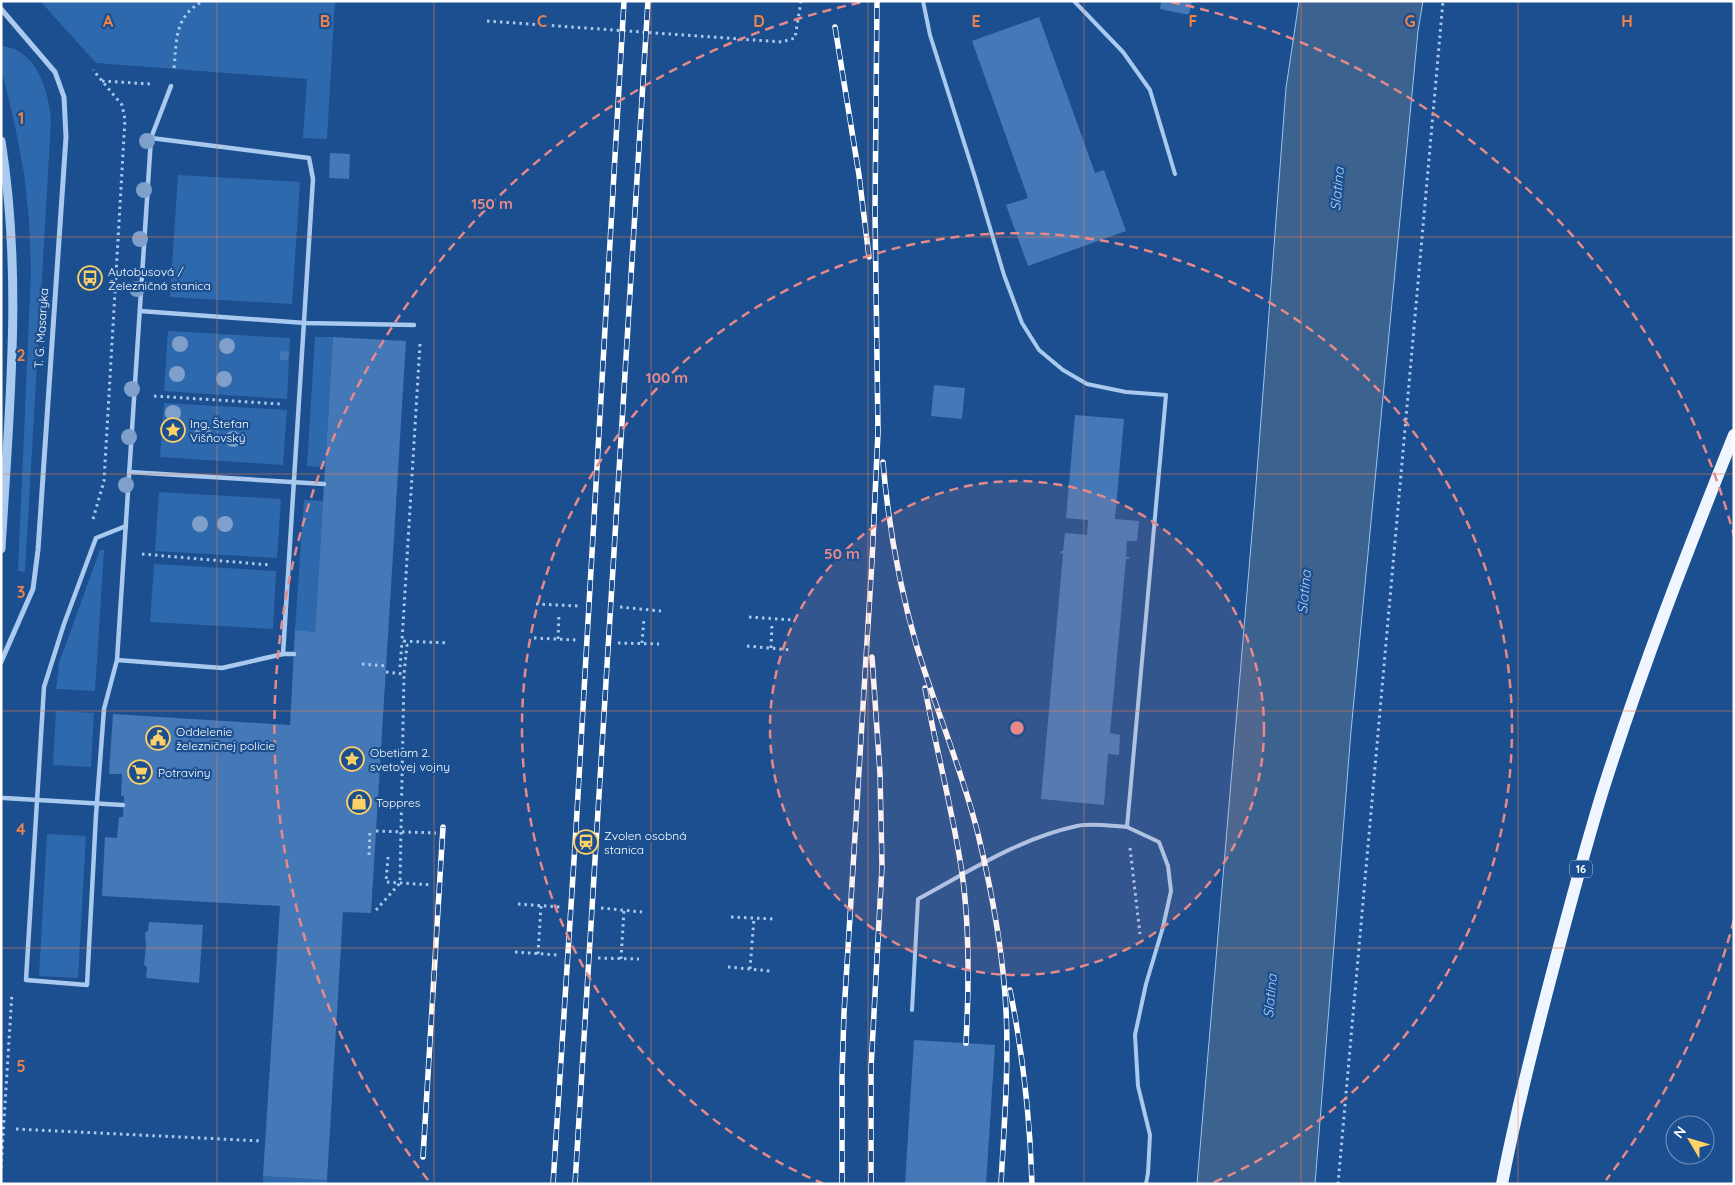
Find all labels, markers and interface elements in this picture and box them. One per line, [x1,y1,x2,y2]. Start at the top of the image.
text: A [103,11,114,31]
text: B [320,11,330,31]
text: C [537,11,547,31]
text: D [753,11,765,31]
text: E [971,11,981,31]
text: F [1189,11,1198,31]
text: G [1404,11,1416,31]
text: H [1621,11,1633,31]
text: 1 [18,108,24,128]
water label: Slatina [1326,165,1348,212]
text: 150 m [471,194,513,213]
place label: Autobusová / Železničná stanica [108,264,211,293]
bus stop icon: Autobusová / Železničná stanica [77,265,103,291]
street label: T. G. Masaryka [31,287,51,369]
text: 2 [16,345,26,365]
text: 100 m [646,368,688,387]
place label: Ing. Štefan Višňovský [190,416,249,445]
place icon: Ing. Štefan Višňovský [160,417,186,443]
text: 50 m [824,544,860,563]
water label: Slatina [1293,568,1315,615]
text: 3 [17,582,25,602]
centre of rings [1008,719,1026,737]
place label: Oddelenie železničnej polície [176,724,275,753]
public building icon: Oddelenie železničnej polície [145,725,171,751]
place label: Obetiam 2. svetovej vojny [370,745,450,774]
place icon: Obetiam 2. svetovej vojny [339,746,365,772]
supermarket icon: Potraviny [127,759,153,785]
place label: Potraviny [158,765,211,780]
shop icon: Toppres [346,789,372,815]
place label: Toppres [376,795,421,810]
text: 4 [16,819,26,839]
place label: Zvolen osobná stanica [604,828,686,857]
station icon: Zvolen osobná stanica [573,829,599,855]
road number: 16 [1570,861,1592,878]
water label: Slatina [1259,972,1281,1019]
text: 5 [16,1056,26,1076]
north arrow [1665,1115,1715,1165]
text: N [1669,1122,1690,1142]

